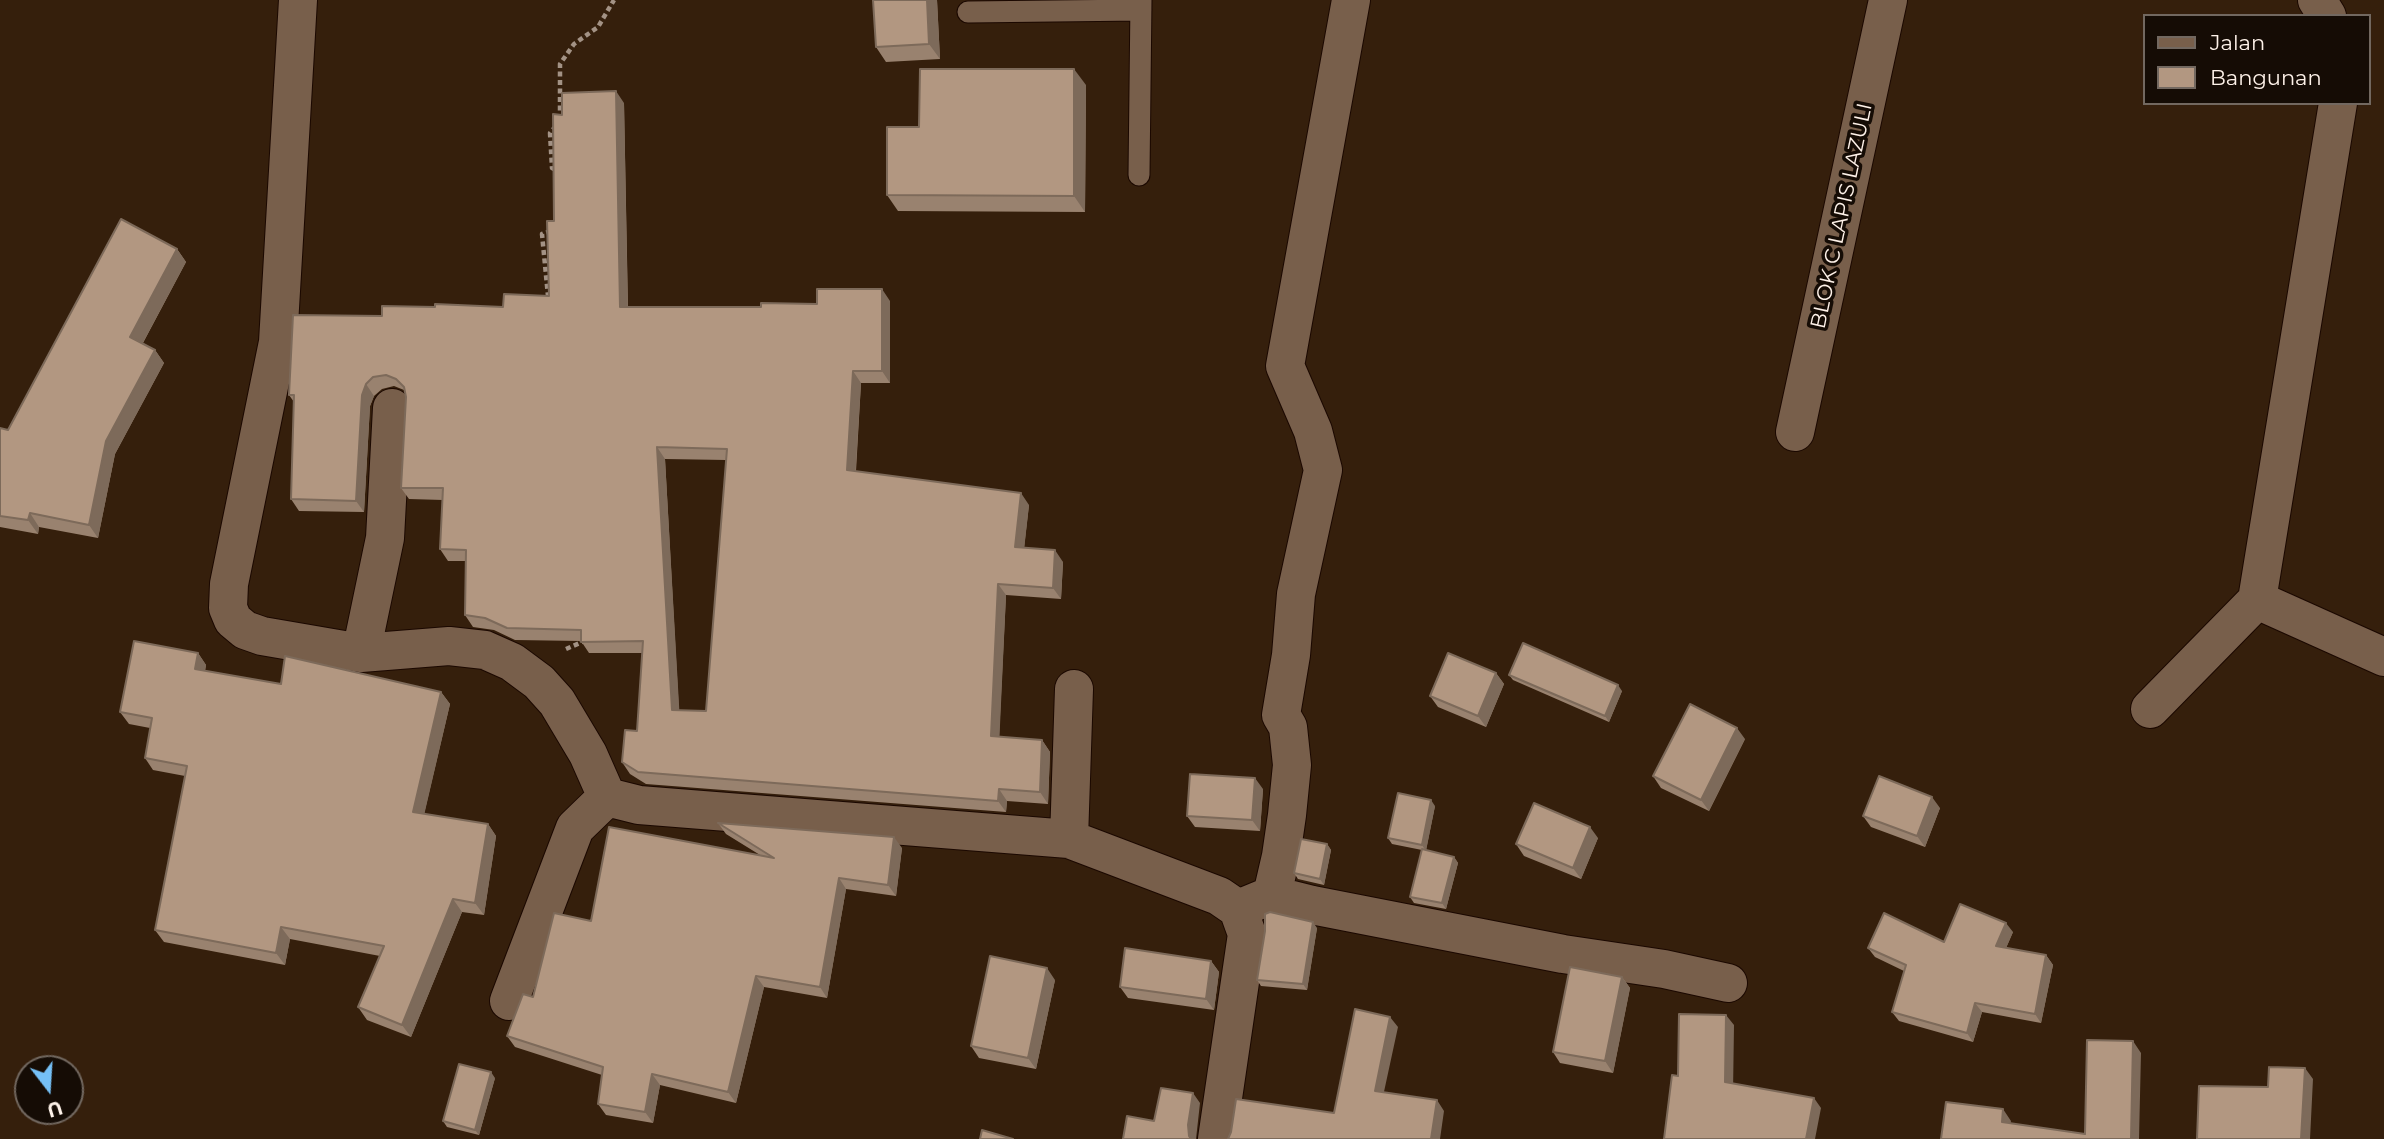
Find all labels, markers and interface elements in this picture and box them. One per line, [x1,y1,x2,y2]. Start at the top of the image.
legend [2142,14,2370,105]
text: Jalan [2210,30,2265,55]
text: Bangunan [2210,65,2322,90]
street label: BLOK C LAPIS LAZULI [1806,101,1878,331]
north arrow [14,1055,84,1125]
text: U [44,1095,65,1122]

